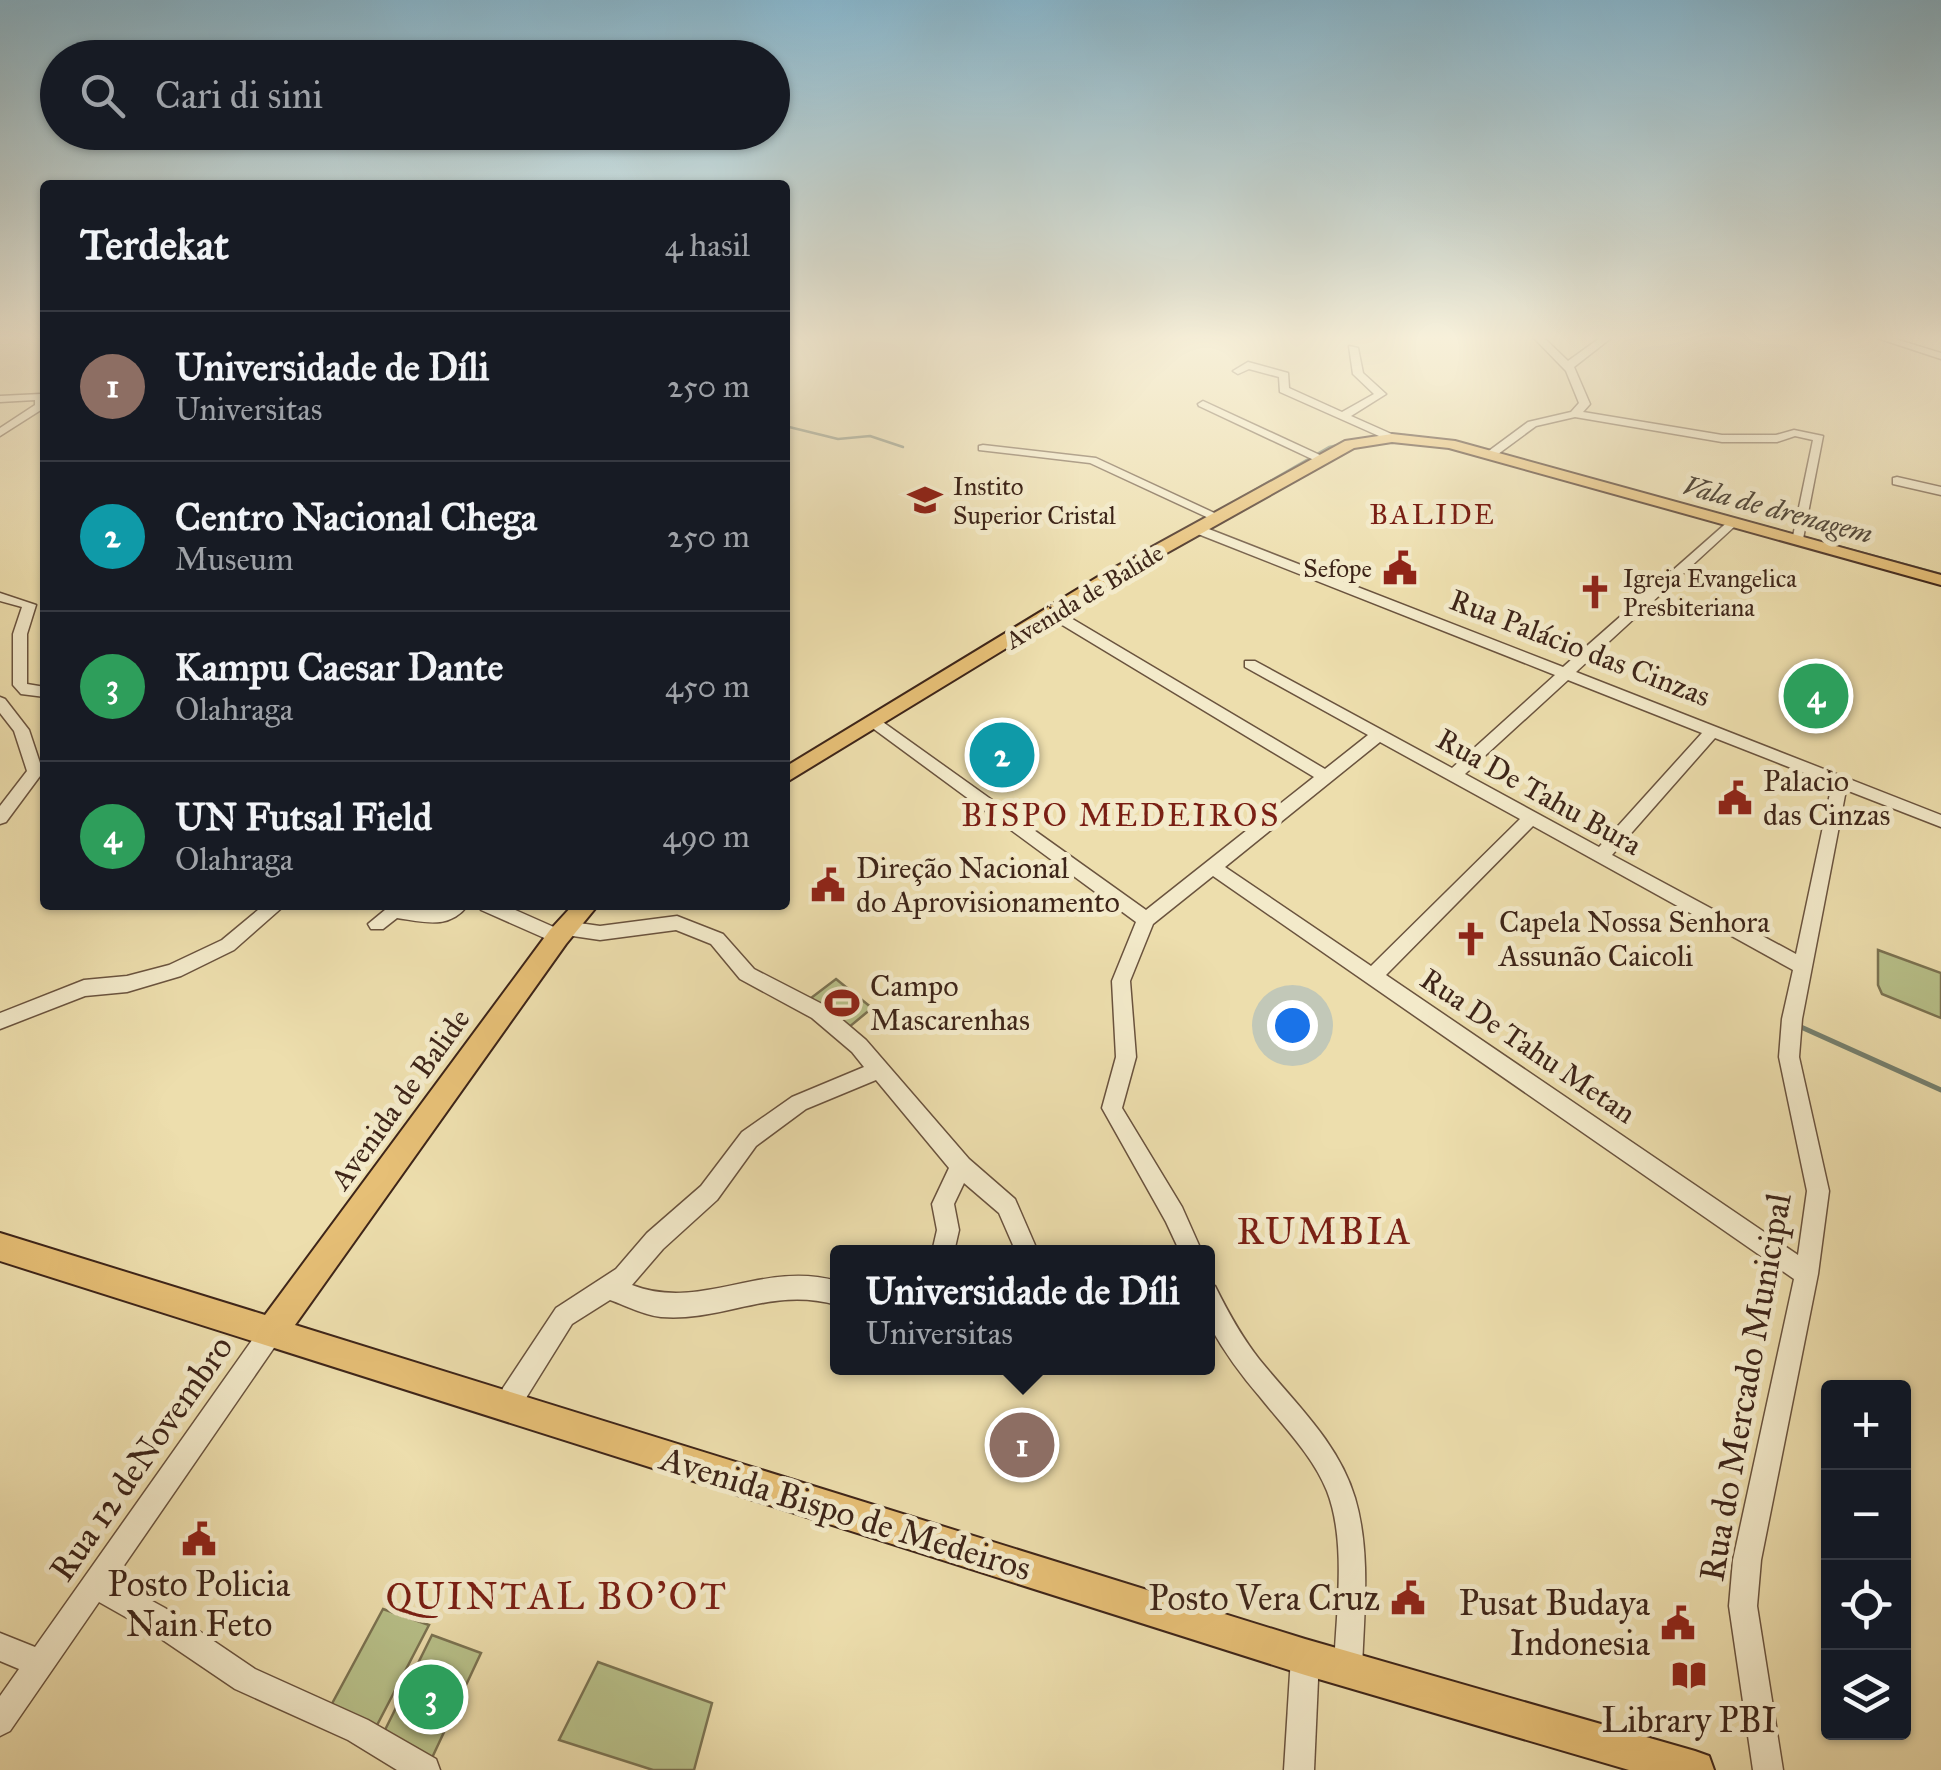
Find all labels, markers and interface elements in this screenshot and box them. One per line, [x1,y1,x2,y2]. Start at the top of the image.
search box [40,40,790,150]
icon: search [75,68,130,123]
text: Cari di sini [155,72,323,118]
text: Terdekat [80,219,229,271]
text: 4 hasil [665,226,750,265]
text: Universidade de Díli [175,344,489,390]
text: 1 [106,367,119,406]
text: 250 m [667,367,750,406]
text: Universitas [175,390,322,429]
water label: Vala de drenagem [1679,467,1877,552]
place label: Instito Superior Cristal [953,471,1116,531]
school or university icon: Instito Superior Cristal [906,481,944,519]
text: Centro Nacional Chega [175,494,537,540]
district label: BALIDE [1370,497,1496,532]
text: 2 [105,517,120,556]
text: 250 m [667,517,750,556]
street label: Avenida de Balide [999,537,1169,656]
text: Museum [175,540,294,579]
public building icon: Sefope [1381,549,1419,587]
place label: Sefope [1303,553,1372,584]
place label: Igreja Evangelica Presbiteriana [1623,563,1797,623]
church icon: Igreja Evangelica Presbiteriana [1576,573,1614,611]
street label: Rua Palácio das Cinzas [1445,582,1715,714]
text: Kampu Caesar Dante [175,644,503,690]
pin: 4 [1784,658,1848,734]
text: 3 [106,667,119,706]
text: 450 m [665,667,750,706]
text: Olahraga [175,690,293,729]
pin: 2 [970,718,1034,792]
street label: Rua De Tahu Bura [1430,721,1648,863]
place label: Palacio das Cinzas [1763,763,1891,833]
public building icon: Palacio das Cinzas [1716,779,1754,817]
text: UN Futsal Field [175,794,432,840]
district label: BISPO MEDEIROS [961,796,1281,835]
text: 4 [104,817,121,856]
text: 490 m [663,817,750,856]
text: Olahraga [175,840,293,879]
place label: Direção Nacional do Aprovisionamento [856,850,1120,920]
public building icon: Direção Nacional do Aprovisionamento [809,866,847,904]
place label: Capela Nossa Senhora Assunão Caicoli [1497,904,1770,974]
church icon: Capela Nossa Senhora Assunão Caicoli [1452,920,1490,958]
street label: Rua De Tahu Metan [1414,961,1642,1131]
place label: Campo Mascarenhas [870,968,1030,1038]
sports icon: Campo Mascarenhas [823,984,861,1022]
your location [1267,1000,1318,1051]
street label: Avenida de Balide [321,1002,478,1198]
street label: Rua do Mercado Municipal [1690,1189,1801,1584]
district label: RUMBIA [1237,1208,1413,1254]
popup [830,1245,1215,1375]
text: Universidade de Díli [865,1268,1180,1314]
text: Universitas [865,1314,1013,1353]
street label: Rua 12 deNovembro [41,1327,242,1590]
map controls [1821,1380,1911,1740]
button: + [1821,1380,1911,1470]
pin: 1 [990,1408,1054,1482]
street label: Avenida Bispo de Medeiros [653,1436,1036,1590]
button: − [1821,1470,1911,1560]
public building icon: Posto Policia Nain Feto [180,1520,218,1558]
button: locate [1821,1560,1911,1650]
place label: Posto Policia Nain Feto [108,1563,291,1646]
district label: QUINTAL BO'OT [385,1573,729,1619]
place label: Posto Vera Cruz [1148,1577,1380,1620]
public building icon: Posto Vera Cruz [1389,1579,1427,1617]
place label: Pusat Budaya Indonesia [1459,1582,1650,1665]
public building icon: Pusat Budaya Indonesia [1659,1604,1697,1642]
button: layers [1821,1650,1911,1740]
library icon: Library PBI [1670,1656,1708,1694]
pin: 3 [398,1660,464,1734]
place label: Library PBI [1601,1699,1777,1742]

